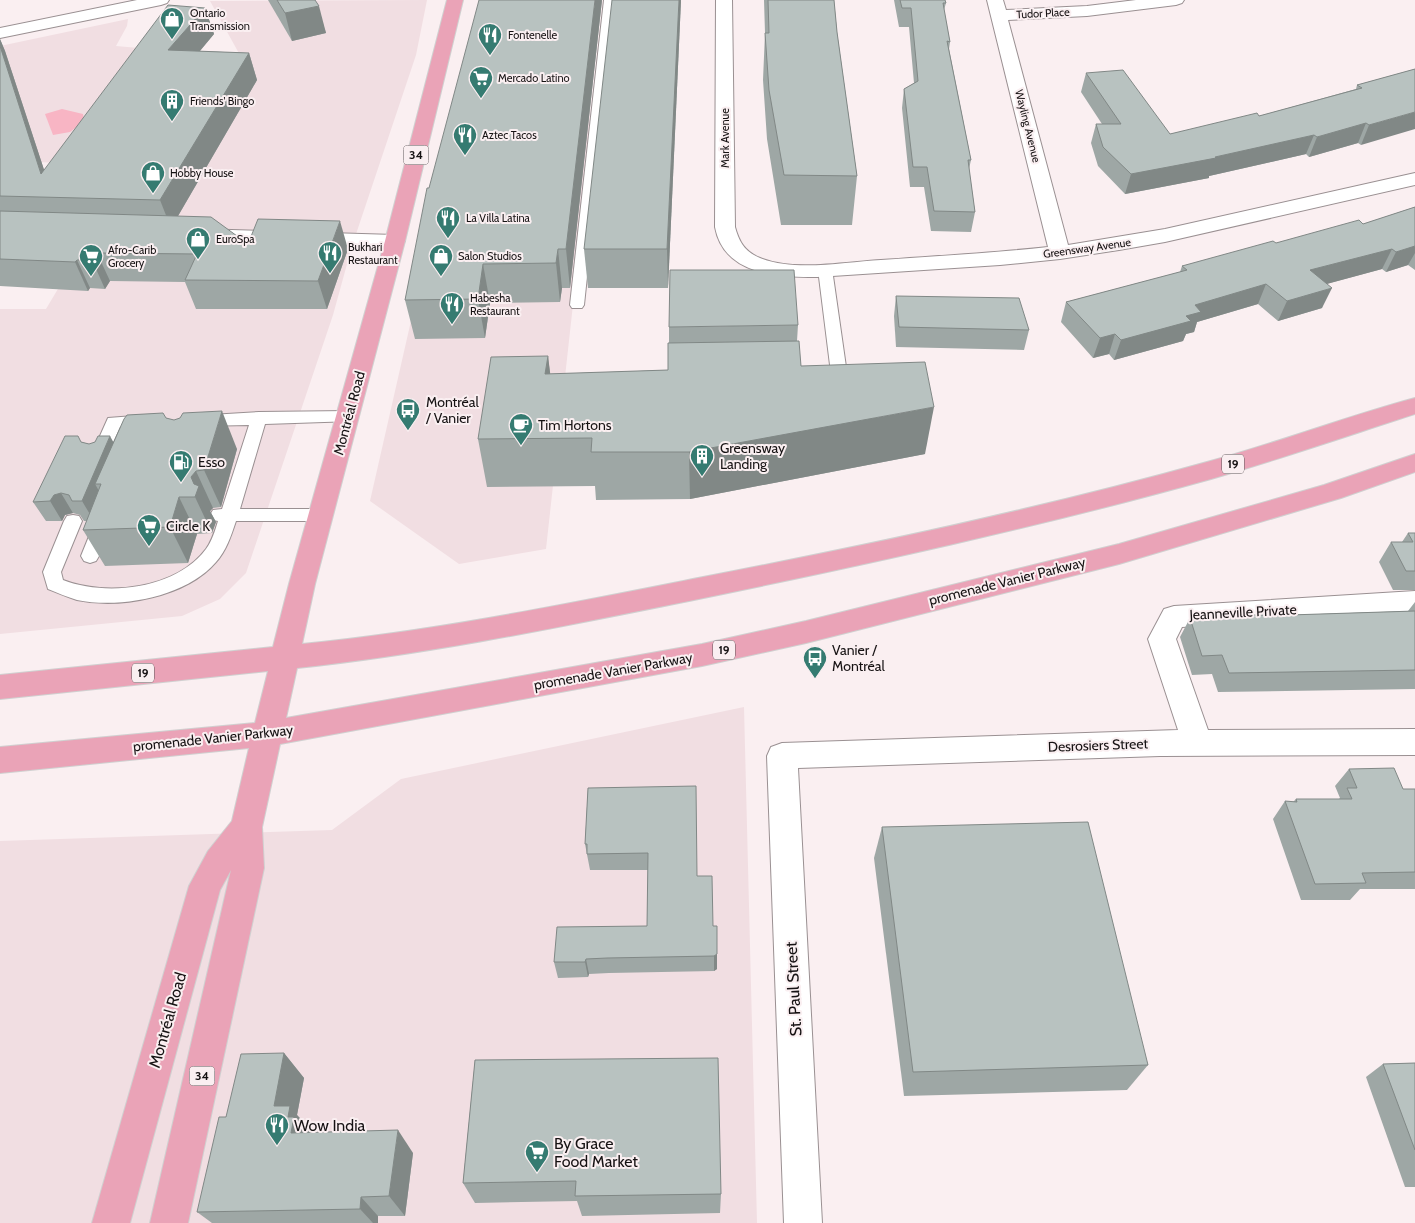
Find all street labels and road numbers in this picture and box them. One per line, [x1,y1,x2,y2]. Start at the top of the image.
street label: Tudor Place [1016,5,1070,21]
street label: Wayling Avenue [1012,88,1044,164]
street label: Mark Avenue [718,108,732,168]
road number: 34 [404,146,428,164]
street label: Greensway Avenue [1042,235,1132,261]
street label: Montréal Road [329,369,369,457]
road number: 19 [1222,454,1244,474]
street label: promenade Vanier Parkway [927,553,1087,609]
street label: Jeanneville Private [1188,600,1297,624]
road number: 19 [713,640,735,660]
street label: promenade Vanier Parkway [532,648,694,694]
road number: 19 [132,664,154,682]
street label: promenade Vanier Parkway [132,721,294,755]
street label: Desrosiers Street [1048,734,1149,756]
street label: St. Paul Street [781,940,805,1037]
street label: Montréal Road [145,970,190,1070]
road number: 34 [190,1066,214,1086]

